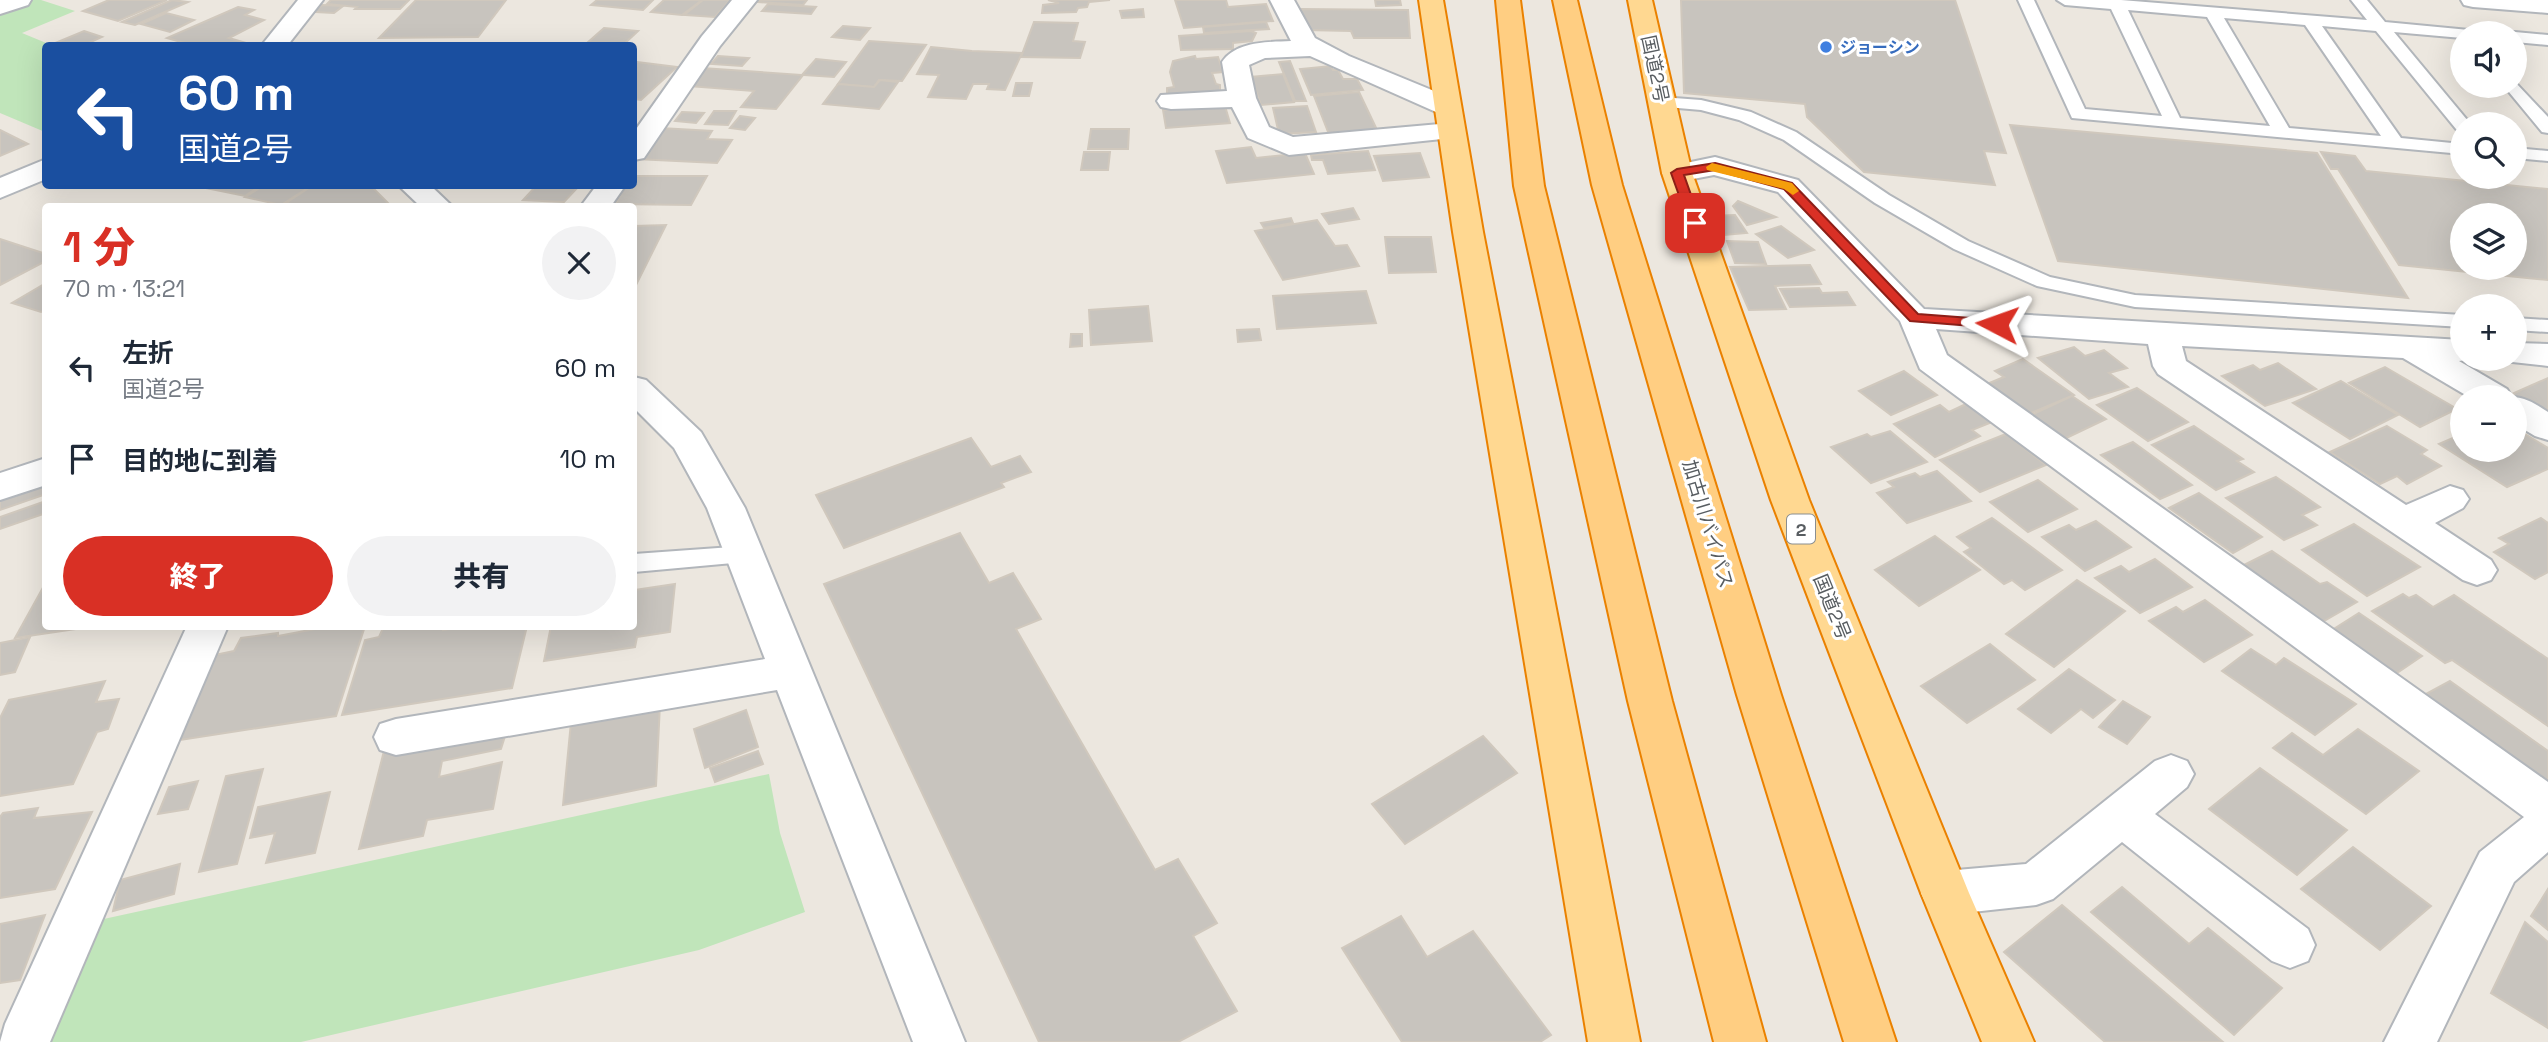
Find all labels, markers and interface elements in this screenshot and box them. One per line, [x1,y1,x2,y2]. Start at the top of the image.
map controls [2450,21,2527,462]
button: sound [2450,21,2527,98]
street label: 国道2号 [1636,33,1674,105]
place label: ジョーシン [1840,37,1920,58]
marker: ジョーシン [1818,39,1834,55]
text: 60 m [178,62,294,124]
icon: left [63,70,154,161]
button: search [2450,112,2527,189]
text: 国道2号 [178,129,293,169]
pin [1665,193,1725,253]
button: layers [2450,203,2527,280]
icon: arrive [1676,204,1714,242]
text: 1 分 [63,221,135,274]
button: close [542,226,616,300]
text: 70 m · 13:21 [63,274,185,304]
position arrow [1960,287,2034,361]
button: + [2450,294,2527,371]
text: 左折 [122,336,174,370]
icon: left [63,349,101,387]
text: 60 m [554,351,616,385]
text: 国道2号 [122,374,205,404]
button: − [2450,385,2527,462]
icon: arrive [63,440,101,478]
text: 10 m [559,442,616,476]
text: 目的地に到着 [122,444,278,478]
street label: 加古川バイパス [1677,457,1739,591]
road number: 2 [1787,514,1815,544]
button: 終了 [63,536,333,616]
button: 共有 [347,536,616,616]
street label: 国道2号 [1808,571,1856,643]

